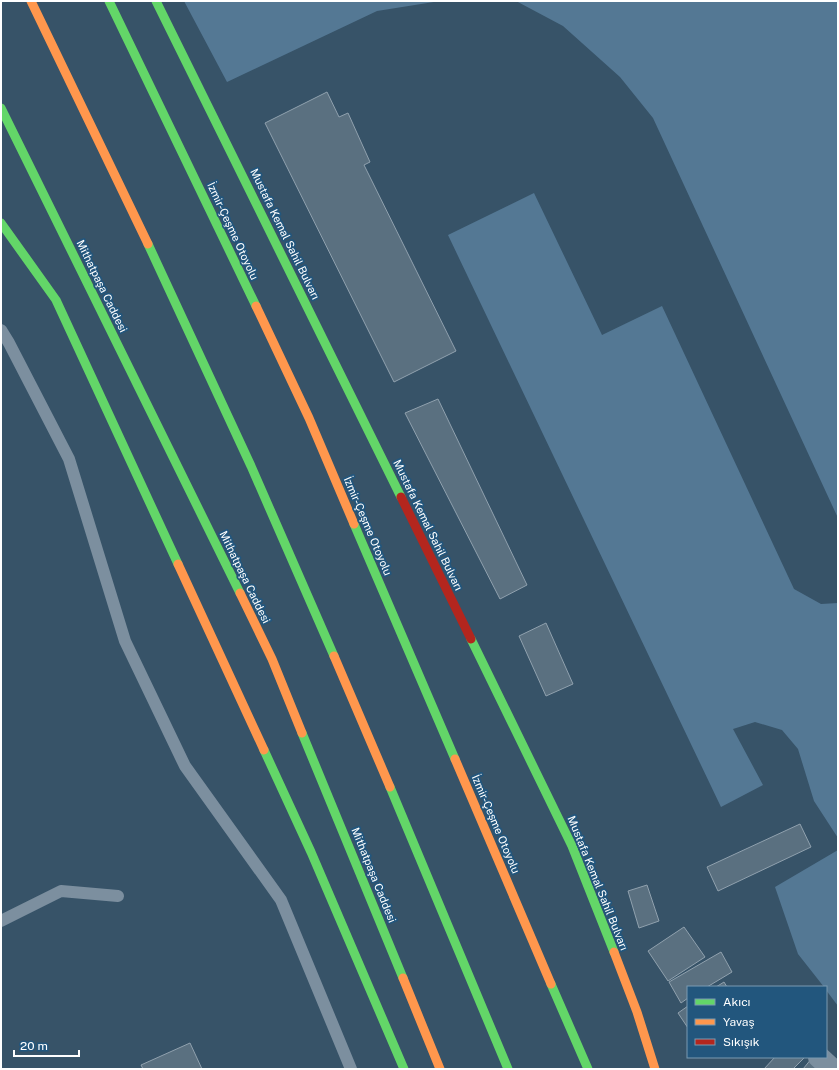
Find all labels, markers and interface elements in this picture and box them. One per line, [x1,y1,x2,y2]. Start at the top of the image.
street label: Mustafa Kemal Sahil Bulvarı [248,167,322,301]
street label: İzmir-Çeşme Otoyolu [204,180,262,282]
street label: Mithatpaşa Caddesi [74,238,130,335]
street label: Mustafa Kemal Sahil Bulvarı [391,458,465,592]
street label: İzmir-Çeşme Otoyolu [341,474,395,578]
street label: Mithatpaşa Caddesi [217,529,273,626]
street label: İzmir-Çeşme Otoyolu [469,772,523,876]
street label: Mustafa Kemal Sahil Bulvarı [565,814,631,952]
street label: Mithatpaşa Caddesi [349,826,399,925]
legend [687,986,827,1058]
text: Akıcı [723,995,751,1009]
text: Yavaş [723,1015,755,1029]
scale bar [14,1032,79,1058]
text: Sıkışık [723,1035,760,1049]
text: 20 m [20,1039,48,1053]

